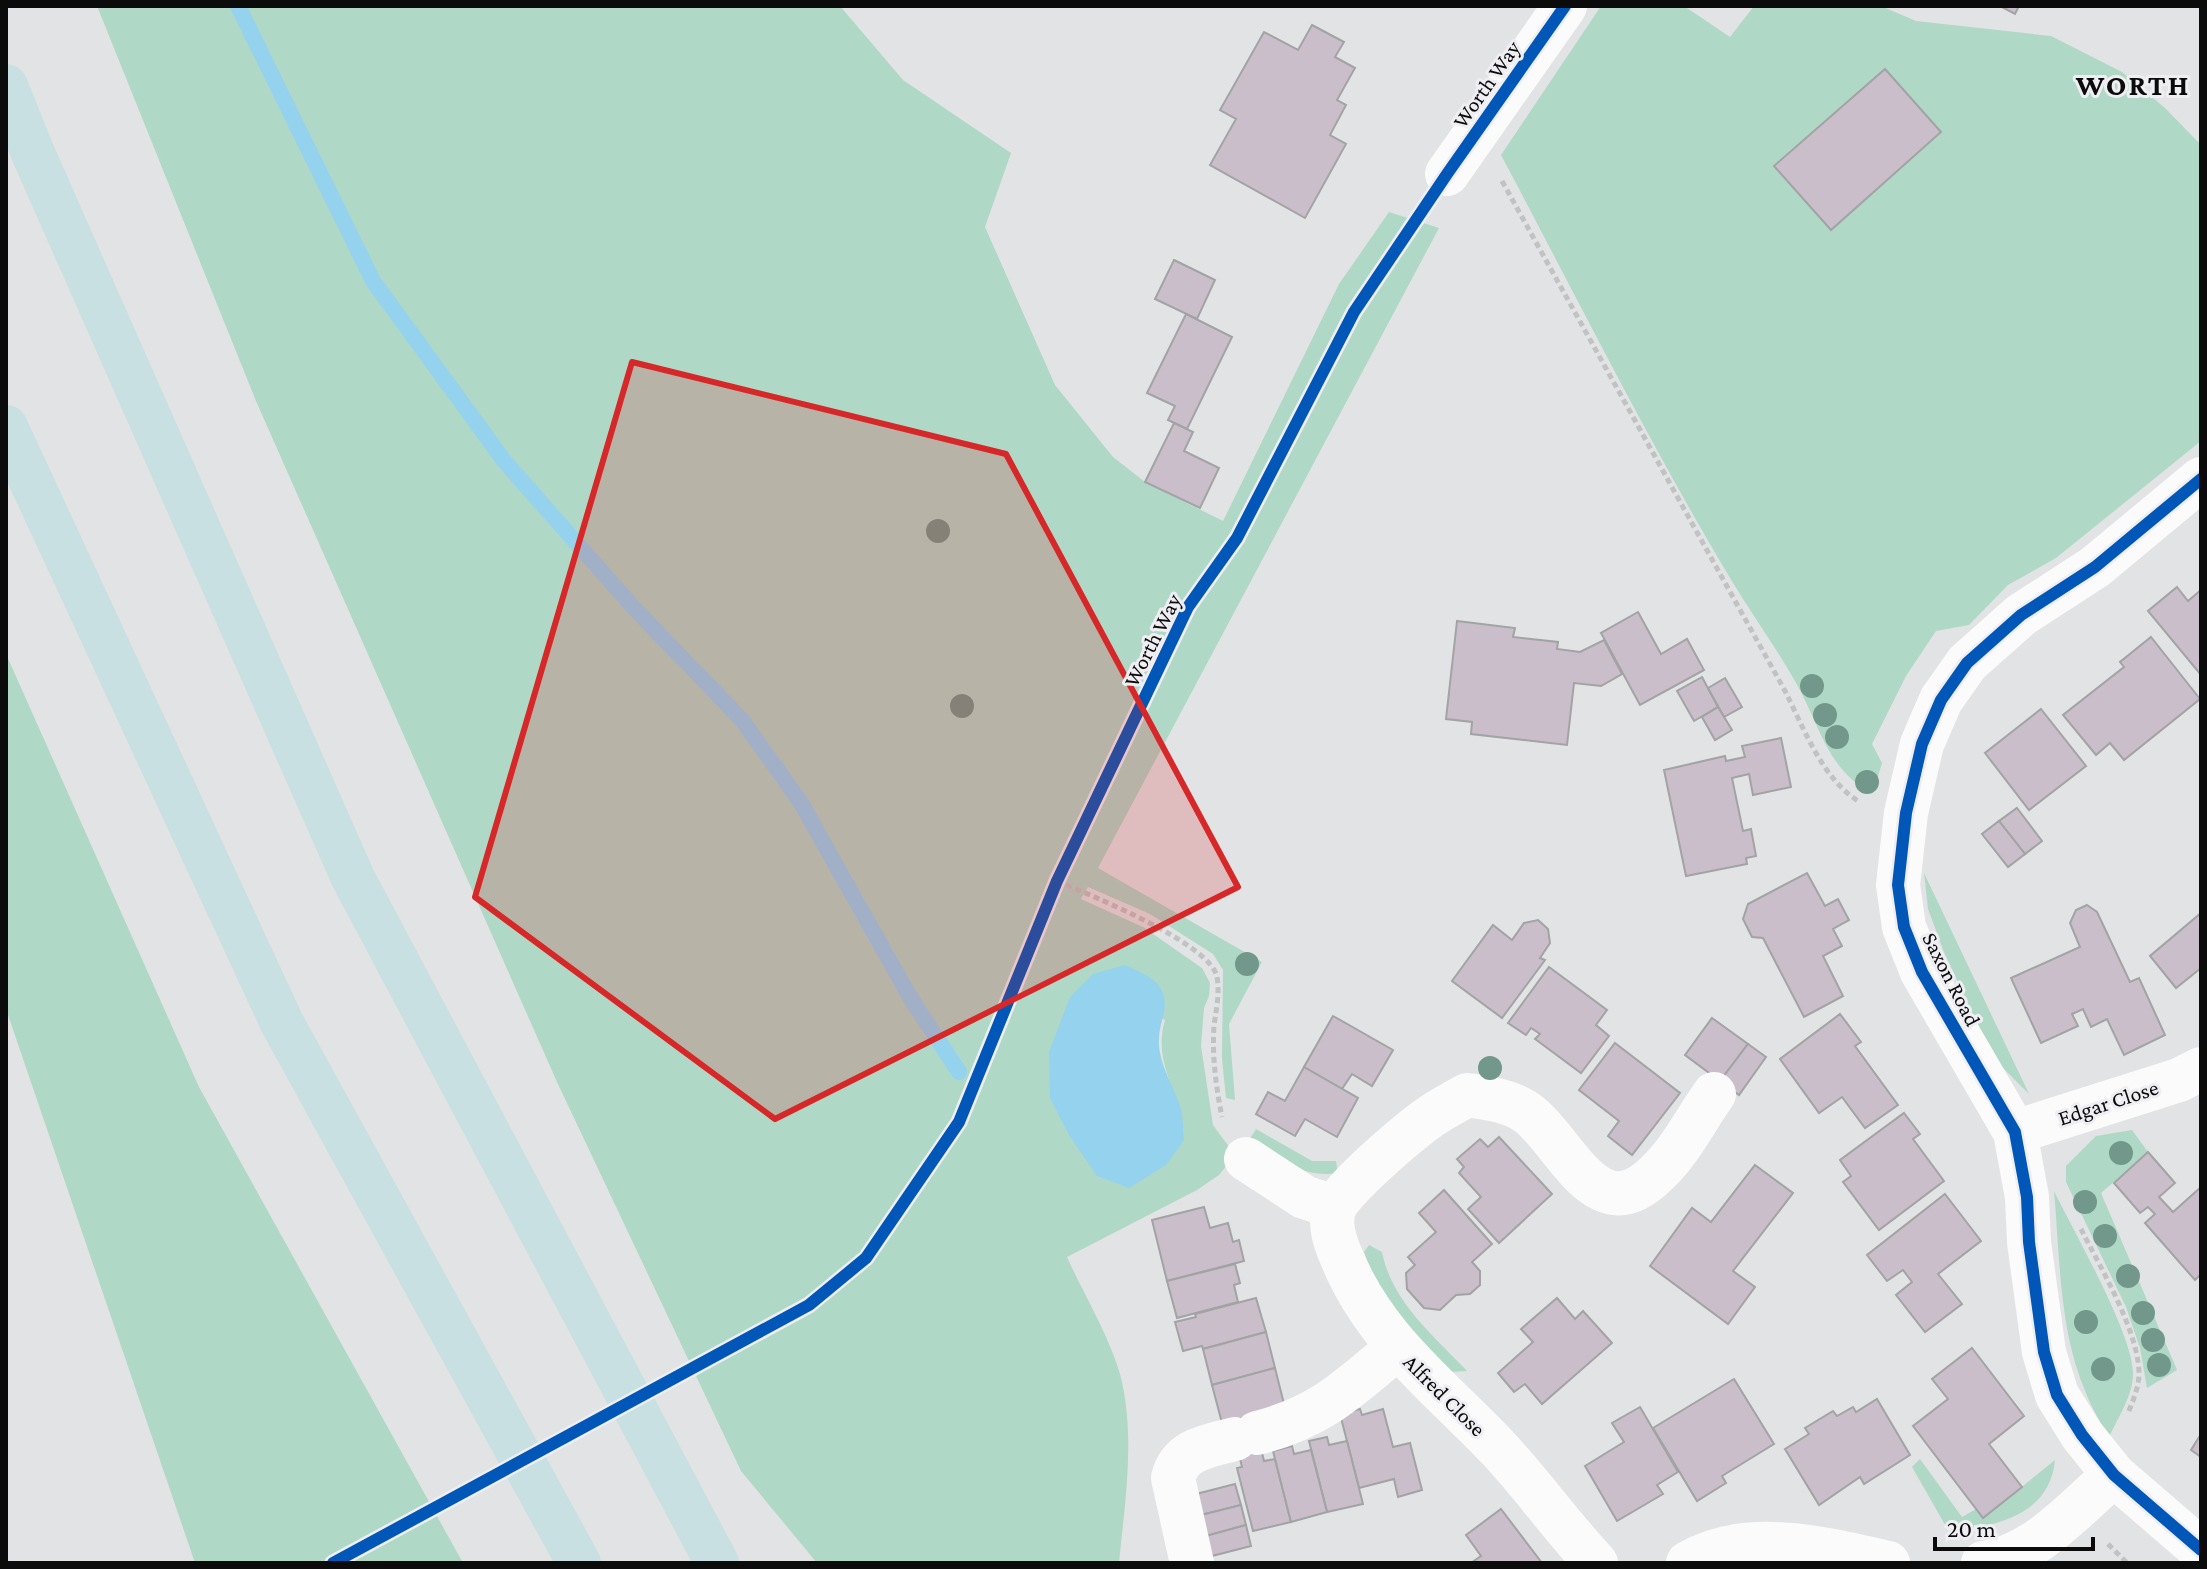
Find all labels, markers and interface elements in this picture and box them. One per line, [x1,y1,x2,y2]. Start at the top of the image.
street label: Worth Way [1447,35,1526,133]
district label: WORTH [2075,68,2190,101]
street label: Worth Way [1118,589,1187,691]
street label: Saxon Road [1917,928,1986,1031]
street label: Edgar Close [2055,1074,2162,1130]
street label: Alfred Close [1399,1349,1491,1441]
scale bar [1935,1501,2093,1551]
text: 20 m [1947,1515,1996,1542]

